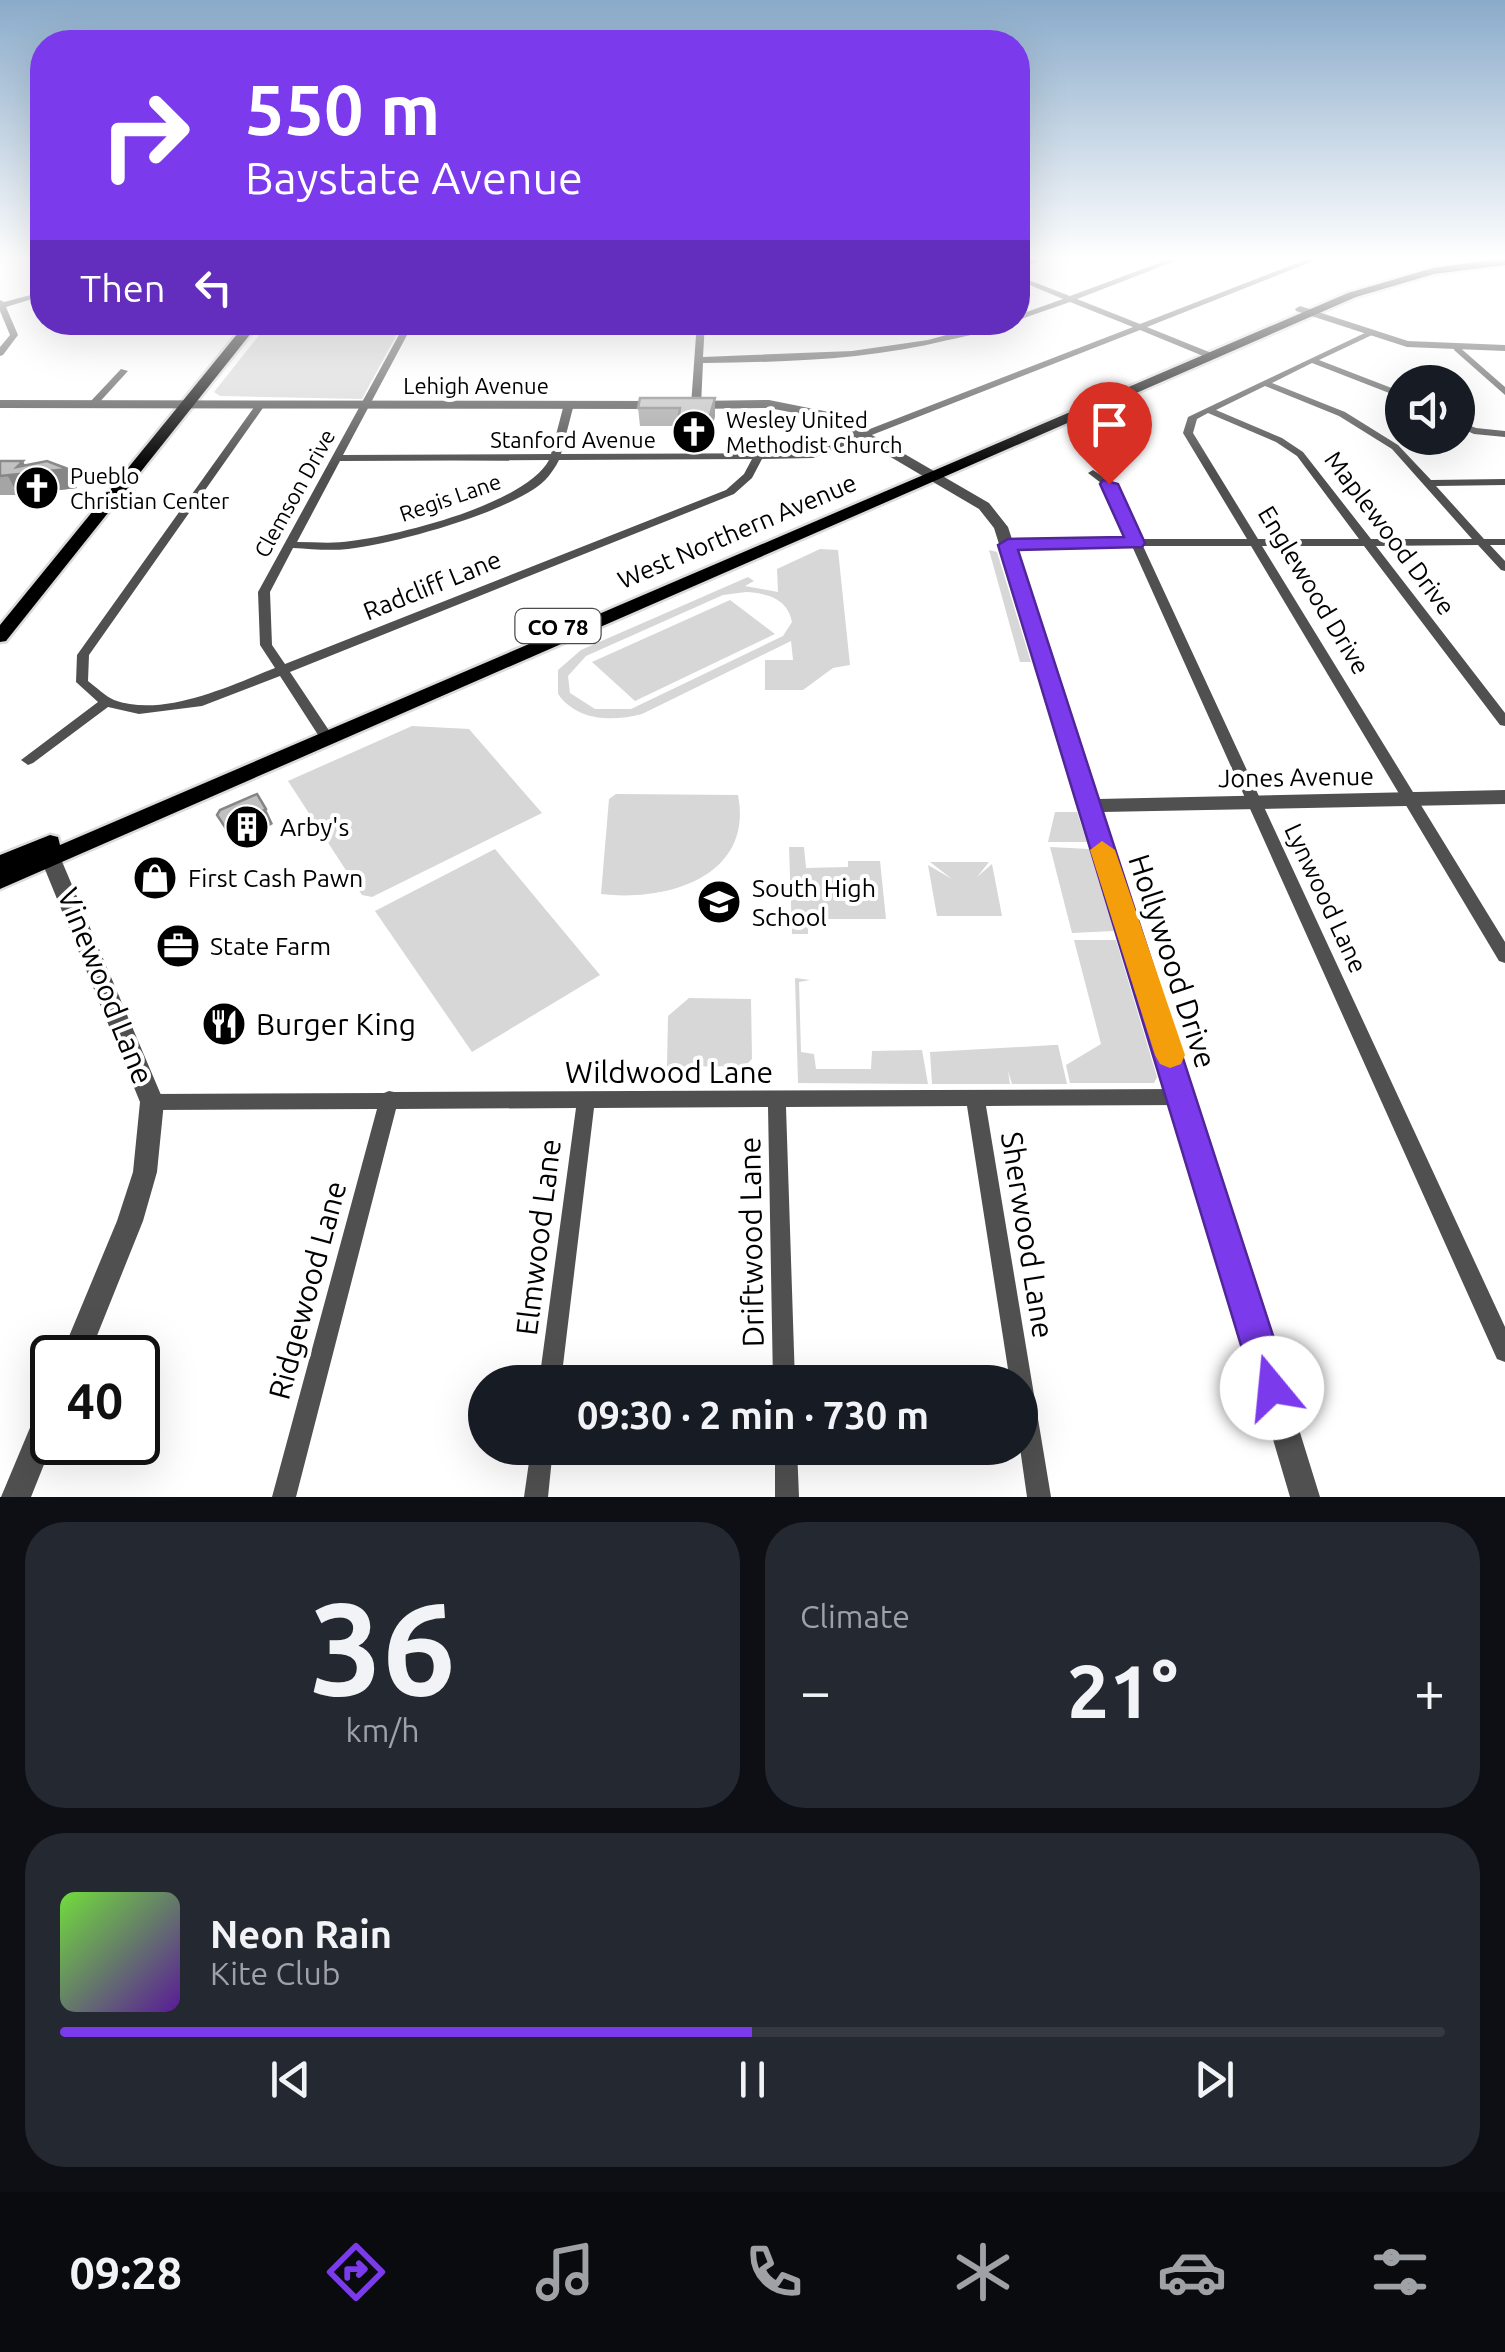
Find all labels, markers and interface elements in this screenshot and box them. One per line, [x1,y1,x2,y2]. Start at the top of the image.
icon: right [80,70,210,200]
text: 550 m [245,70,440,148]
text: Baystate Avenue [245,152,583,203]
icon: left [186,260,241,315]
text: Then [80,267,166,309]
map controls [1385,365,1475,455]
button: sound [1385,365,1475,455]
street label: Lehigh Avenue [403,373,549,398]
pin [1067,382,1152,485]
icon: arrive [1082,397,1137,452]
place label: Wesley United Methodist Church [726,407,903,457]
church icon: Wesley United Methodist Church [671,409,717,455]
street label: Clemson Drive [249,425,339,561]
street label: Stanford Avenue [490,427,656,452]
street label: Maplewood Drive [1319,446,1461,620]
place label: Pueblo Christian Center [70,463,230,513]
church icon: Pueblo Christian Center [14,465,60,511]
street label: Regis Lane [396,468,504,526]
street label: West Northern Avenue [613,468,861,594]
street label: Englewood Drive [1253,501,1375,679]
street label: Radcliff Lane [359,545,505,625]
road number: CO 78 [516,609,600,643]
street label: Jones Avenue [1218,762,1374,792]
building icon: Arby's [224,804,270,850]
place label: Arby's [280,813,349,841]
street label: Lynwood Lane [1279,819,1373,977]
street label: Hollywood Drive [1122,850,1224,1072]
shop icon: First Cash Pawn [132,855,178,901]
place label: First Cash Pawn [188,864,363,892]
place label: South High School [752,874,876,931]
school or university icon: South High School [696,879,742,925]
street label: Vinewood Lane [51,883,161,1089]
office icon: State Farm [155,923,201,969]
place label: State Farm [210,932,331,960]
restaurant icon: Burger King [201,1001,247,1047]
place label: Burger King [256,1007,416,1041]
street label: Wildwood Lane [565,1055,773,1089]
street label: Sherwood Lane [995,1129,1061,1341]
street label: Elmwood Lane [509,1137,567,1337]
street label: Driftwood Lane [732,1137,770,1347]
street label: Ridgewood Lane [262,1177,352,1403]
speed limit sign: 40 [30,1335,160,1465]
position arrow [1220,1336,1324,1440]
text: 09:30 · 2 min · 730 m [577,1394,929,1436]
text: 36 [309,1574,456,1720]
text: Climate [800,1598,910,1634]
text: 21° [1067,1648,1178,1732]
text: − [800,1660,831,1721]
text: + [1414,1660,1445,1721]
text: km/h [346,1712,419,1748]
text: Neon Rain [210,1913,392,1955]
text: Kite Club [210,1955,340,1991]
icon: previous [263,2052,318,2107]
icon: pause [725,2052,780,2107]
icon: next [1187,2052,1242,2107]
icon: directions [321,2237,391,2307]
icon: music [530,2237,600,2307]
icon: phone [739,2237,809,2307]
icon: climate [948,2237,1018,2307]
icon: car [1157,2237,1227,2307]
icon: filters [1365,2237,1435,2307]
text: 09:28 [69,2247,182,2298]

